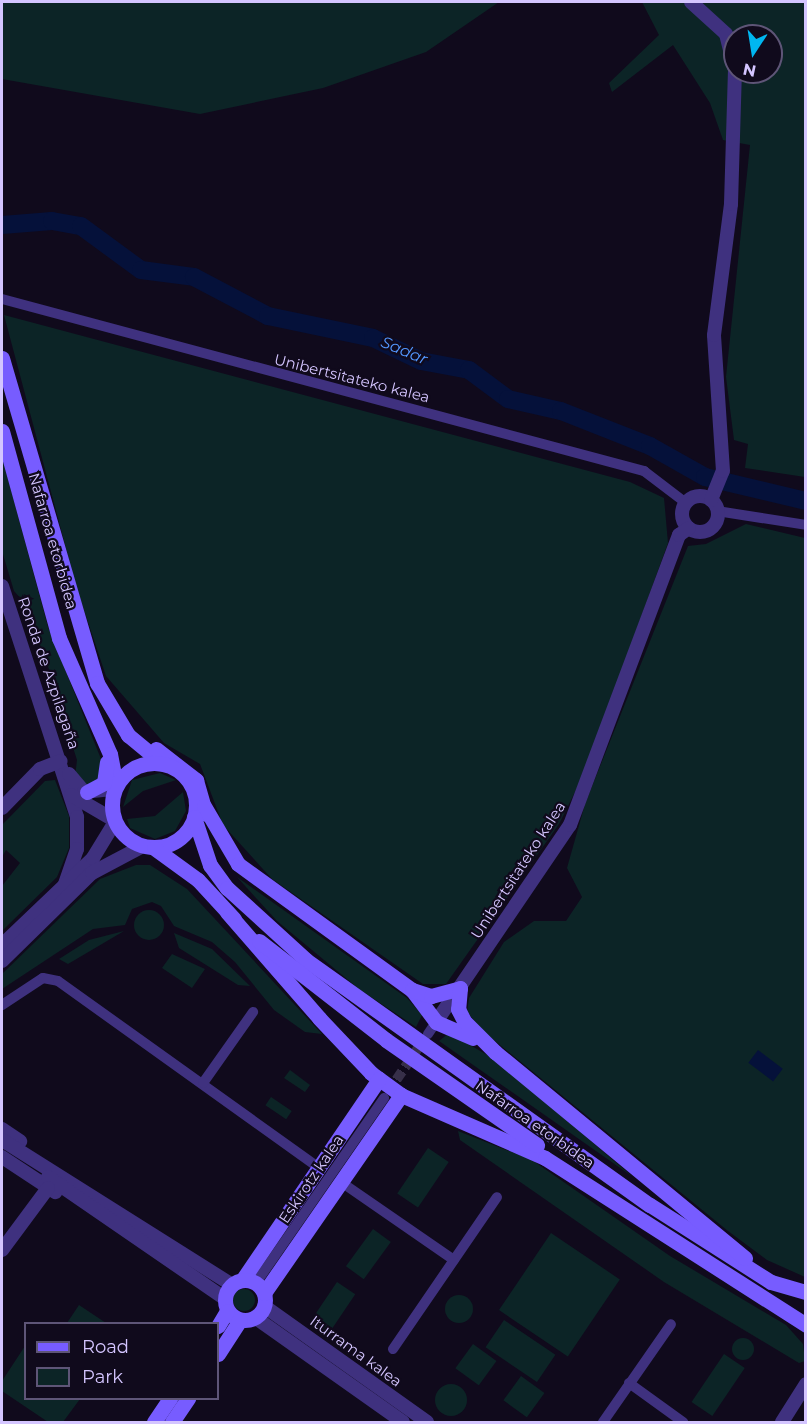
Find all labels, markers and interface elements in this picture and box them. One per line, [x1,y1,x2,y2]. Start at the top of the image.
north arrow [723,24,783,84]
text: N [741,60,758,81]
water label: Sadar [378,333,430,369]
street label: Unibertsitateko kalea [272,350,432,406]
street label: Nafarroa etorbidea [25,471,81,611]
street label: Ronda de Azpilagaña [14,594,84,752]
street label: Unibertsitateko kalea [467,798,569,942]
street label: Nafarroa etorbidea [472,1076,598,1172]
street label: Eskirotz kalea [275,1131,347,1227]
street label: Iturrama kalea [307,1312,405,1390]
legend [24,1322,219,1400]
text: Road [82,1336,129,1358]
text: Park [82,1366,123,1388]

